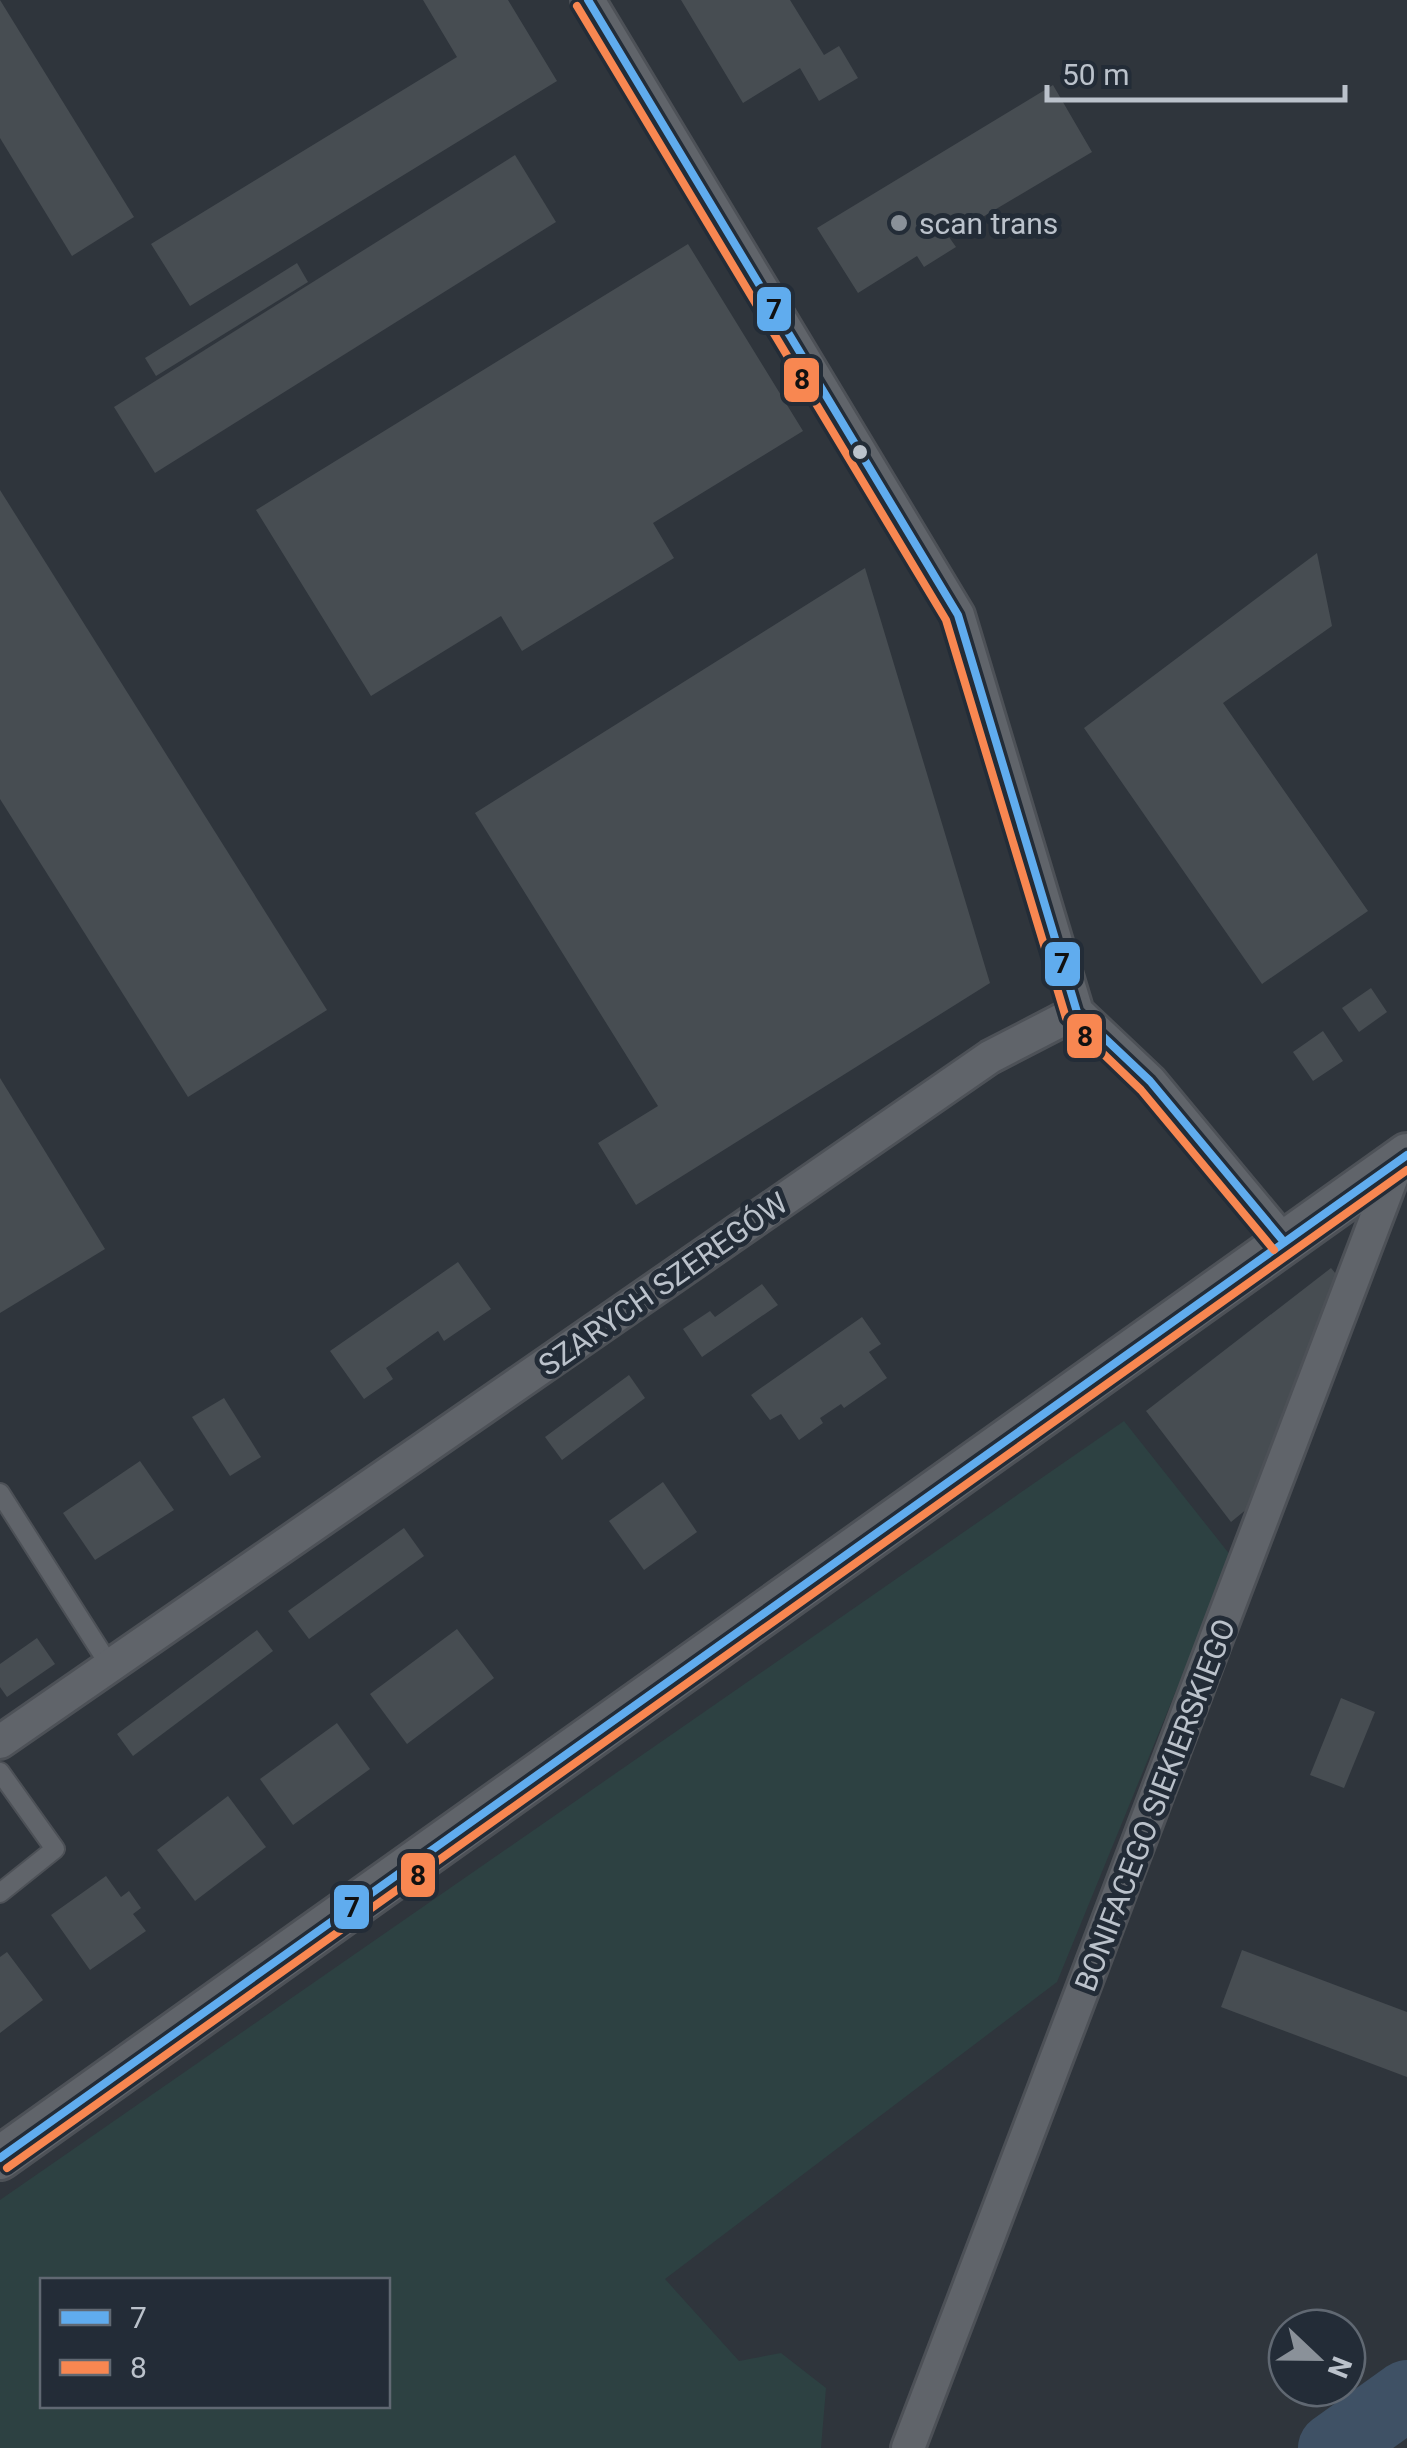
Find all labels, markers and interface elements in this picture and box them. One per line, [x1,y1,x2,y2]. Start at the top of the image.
scale bar [1047,40,1344,102]
text: 50 m [1062,57,1129,92]
place label: scan trans [919,206,1058,241]
marker: scan trans [888,212,910,234]
line badge: 7 [755,285,793,333]
text: 7 [766,293,782,326]
line badge: 8 [782,356,821,404]
text: 8 [794,363,810,396]
unlabelled marker [850,442,870,462]
line badge: 7 [1043,940,1082,988]
text: 7 [1054,947,1070,980]
line badge: 8 [1065,1012,1104,1060]
text: 8 [1077,1020,1093,1053]
street label: SZARYCH SZEREGÓW [532,1185,794,1383]
street label: BONIFACEGO SIEKIERSKIEGO [1068,1614,1242,1996]
line badge: 8 [399,1851,437,1899]
text: 8 [410,1859,426,1892]
line badge: 7 [332,1883,371,1931]
text: 7 [344,1891,360,1924]
legend [40,2278,390,2408]
text: 7 [130,2300,147,2335]
north arrow [1267,2308,1367,2408]
text: 8 [130,2350,147,2385]
text: N [1321,2352,1359,2383]

